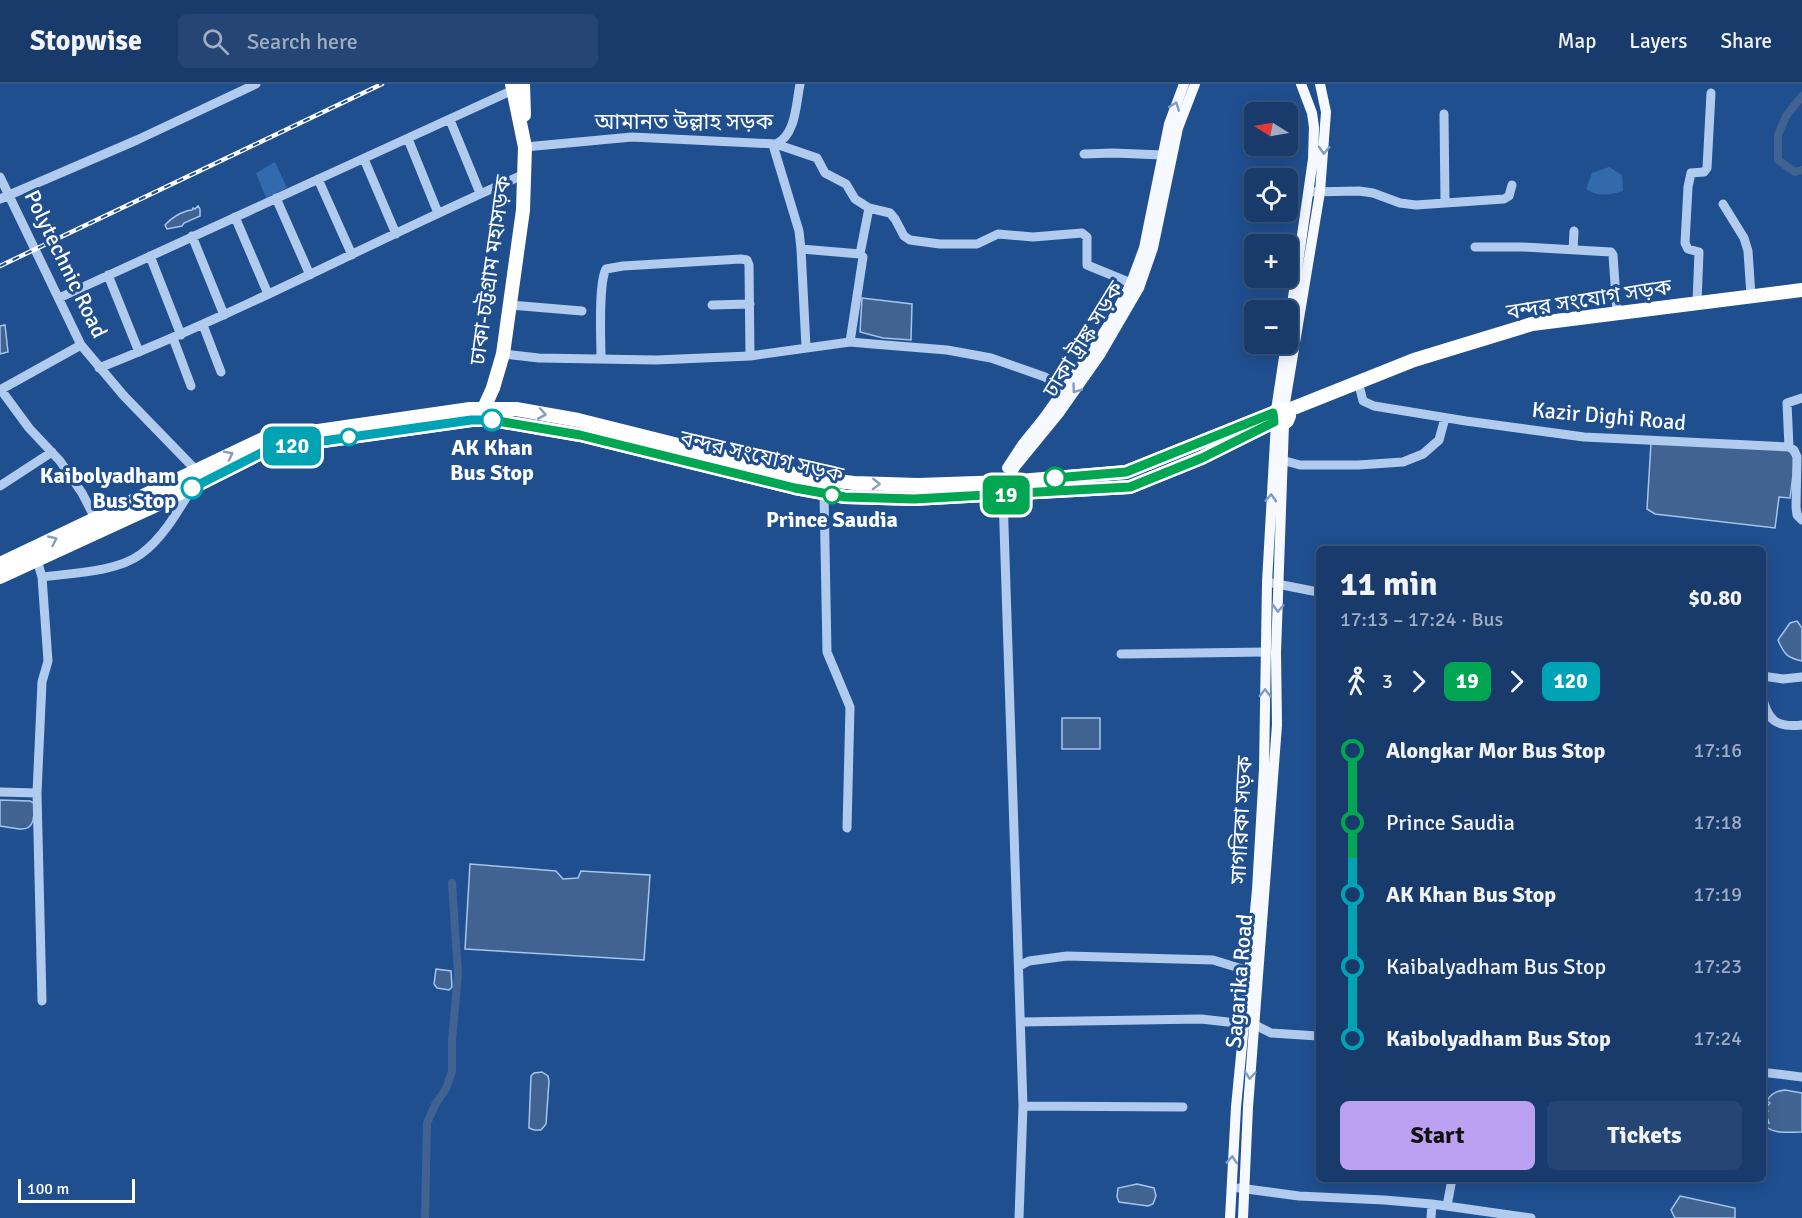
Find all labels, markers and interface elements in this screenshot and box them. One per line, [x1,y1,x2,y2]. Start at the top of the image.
search box [178,14,598,68]
text: Stopwise [30,24,142,58]
icon: search [199,25,232,58]
text: Search here [247,28,358,55]
text: Map [1558,28,1596,54]
text: Layers [1629,28,1687,54]
text: Share [1720,28,1772,54]
one-way arrow [1168,101,1181,112]
north arrow [1244,102,1298,156]
map controls [1244,102,1298,354]
street label: আমানত উল্লাহ সড়ক [594,108,773,135]
one-way arrow [1317,145,1330,154]
button: locate [1244,168,1298,222]
street label: ঢাকা-চট্টগ্রাম মহাসড়ক [463,173,517,367]
street label: Polytechnic Road [19,186,113,342]
button: + [1244,234,1298,288]
street label: বন্দর সংযোগ সড়ক [1503,273,1674,326]
street label: ঢাকা ট্রাঙ্ক সড়ক [1036,276,1129,403]
button: − [1244,300,1298,354]
one-way arrow [1073,383,1084,394]
street label: Kazir Dighi Road [1531,396,1687,436]
one-way arrow [537,407,547,419]
marker: AK Khan Bus Stop [481,409,503,431]
street label: বন্দর সংযোগ সড়ক [677,424,847,488]
line badge: 120 [258,426,326,466]
unlabelled marker [340,428,358,446]
text: 120 [275,433,309,459]
place label: AK Khan Bus Stop [450,434,534,486]
one-way arrow [222,451,233,462]
place label: Kaibolyadham Bus Stop [40,462,176,514]
unlabelled marker [1044,467,1066,489]
line badge: 19 [979,476,1033,514]
marker: Kaibolyadham Bus Stop [181,477,203,499]
one-way arrow [871,478,880,490]
text: 19 [995,482,1017,508]
marker: Prince Saudia [823,486,841,504]
one-way arrow [1264,494,1277,503]
place label: Prince Saudia [766,506,898,533]
one-way arrow [47,535,58,547]
text: 11 min [1340,564,1437,605]
text: $0.80 [1688,584,1742,611]
one-way arrow [1272,604,1284,613]
text: 17:13 – 17:24 · Bus [1340,607,1503,632]
icon: walk [1340,665,1373,698]
icon: forward [1402,665,1435,698]
icon: forward [1500,665,1533,698]
text: 19 [1456,668,1479,694]
text: 120 [1554,668,1588,694]
text: 3 [1382,669,1393,694]
one-way arrow [1259,688,1271,697]
text: Alongkar Mor Bus Stop [1386,737,1605,764]
text: 17:16 [1693,738,1742,763]
street label: সাগরিকা সড়ক [1224,755,1258,886]
text: Prince Saudia [1386,809,1515,836]
text: 17:18 [1693,810,1742,835]
text: AK Khan Bus Stop [1386,881,1556,908]
text: 17:19 [1693,882,1742,907]
street label: Sagarika Road [1220,913,1258,1049]
text: Kaibalyadham Bus Stop [1386,953,1606,980]
text: 17:23 [1693,954,1742,979]
text: Kaibolyadham Bus Stop [1386,1025,1611,1052]
text: 17:24 [1693,1026,1742,1051]
one-way arrow [1244,1071,1257,1080]
button: Start [1340,1101,1535,1170]
button: Tickets [1547,1101,1742,1170]
one-way arrow [1226,1155,1239,1164]
scale bar [18,1176,135,1204]
text: 100 m [27,1179,69,1199]

